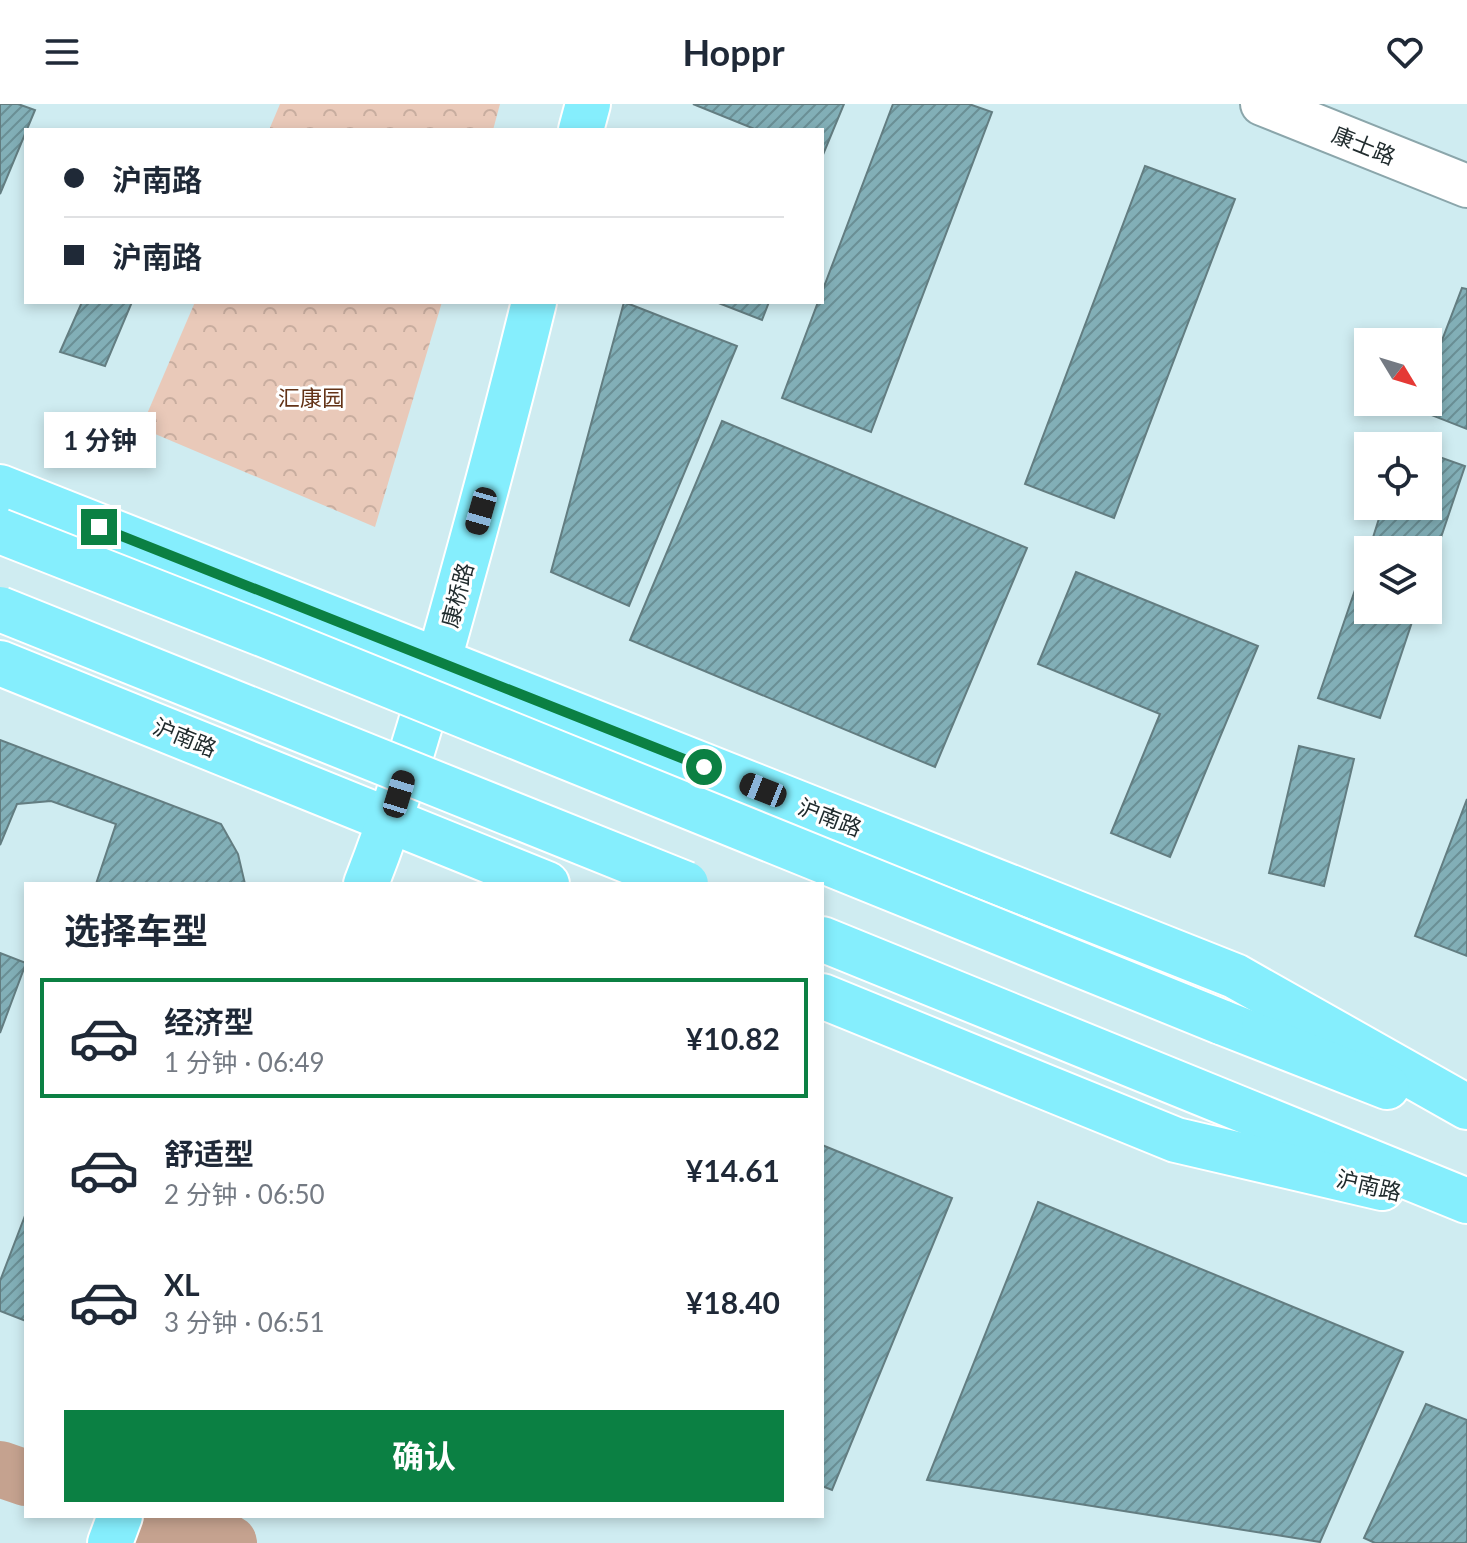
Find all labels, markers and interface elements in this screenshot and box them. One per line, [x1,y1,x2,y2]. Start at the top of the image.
icon: menu [40,30,84,74]
text: Hoppr [682,30,785,74]
icon: heart [1383,30,1427,74]
street label: 康士路 [1328,120,1400,170]
text: 沪南路 [112,161,202,197]
text: 沪南路 [112,238,202,274]
north arrow [1354,328,1442,416]
map controls [1354,328,1442,624]
park label: 汇康园 [278,384,344,411]
callout: 1 分钟 [43,411,155,467]
text: 1 分钟 [63,424,137,456]
button: locate [1354,432,1442,520]
car [463,485,499,537]
route end [81,509,117,545]
button: layers [1354,536,1442,624]
street label: 康桥路 [435,560,479,630]
street label: 沪南路 [149,712,221,762]
route start [686,749,722,785]
car [381,768,417,820]
car [736,770,790,810]
street label: 沪南路 [794,793,866,841]
text: 选择车型 [64,908,208,952]
icon: car [68,1002,140,1074]
text: 经济型 [164,1003,254,1039]
text: ¥10.82 [686,1020,780,1056]
text: 1 分钟 · 06:49 [164,1046,325,1078]
icon: car [68,1134,140,1206]
text: 舒适型 [164,1135,254,1171]
text: ¥14.61 [686,1152,780,1188]
street label: 沪南路 [1334,1164,1404,1206]
text: 2 分钟 · 06:50 [164,1178,325,1210]
icon: car [68,1266,140,1338]
text: XL [164,1266,200,1302]
text: ¥18.40 [686,1284,780,1320]
text: 3 分钟 · 06:51 [164,1306,325,1338]
button: 确认 [64,1410,784,1502]

